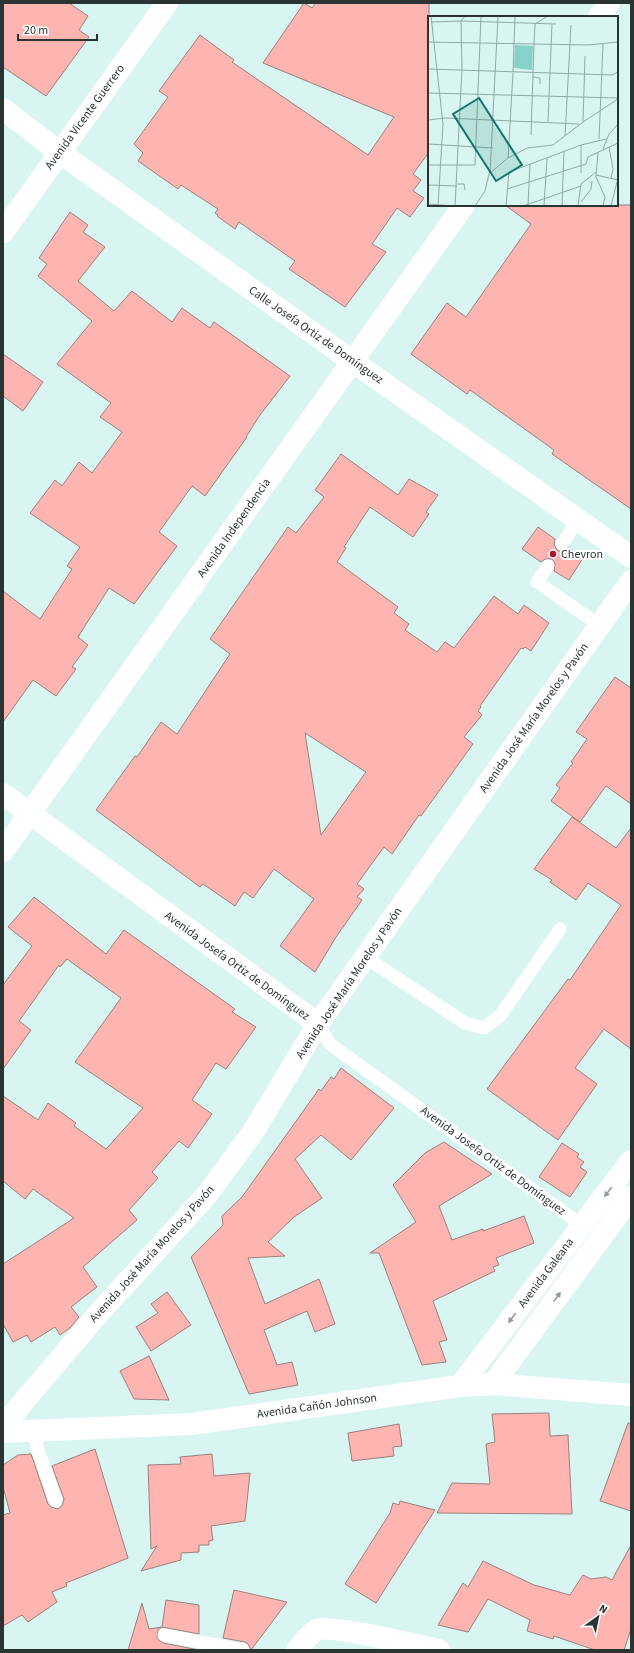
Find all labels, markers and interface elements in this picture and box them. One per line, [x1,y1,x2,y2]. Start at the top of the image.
scale bar [18,16,97,42]
inset map [428,16,618,206]
text: 20 m [24,22,48,39]
street label: Avenida Vicente Guerrero [41,61,129,173]
street label: Calle Josefa Ortiz de Domínguez [245,282,387,388]
street label: Avenida Independencia [193,475,275,581]
place label: Chevron [561,546,603,563]
marker: Chevron [548,549,558,559]
street label: Avenida José María Morelos y Pavón [476,640,592,796]
street label: Avenida José María Morelos y Pavón [292,904,406,1062]
street label: Avenida Josefa Ortiz de Domínguez [161,907,313,1025]
street label: Avenida Josefa Ortiz de Domínguez [417,1102,569,1220]
street label: Avenida José María Morelos y Pavón [86,1182,218,1326]
one-way arrow [604,1187,612,1197]
street label: Avenida Galeana [514,1235,578,1311]
one-way arrow [553,1291,562,1302]
one-way arrow [508,1312,516,1323]
street label: Avenida Cañón Johnson [256,1389,378,1423]
north arrow [578,1597,618,1637]
text: N [596,1601,610,1617]

